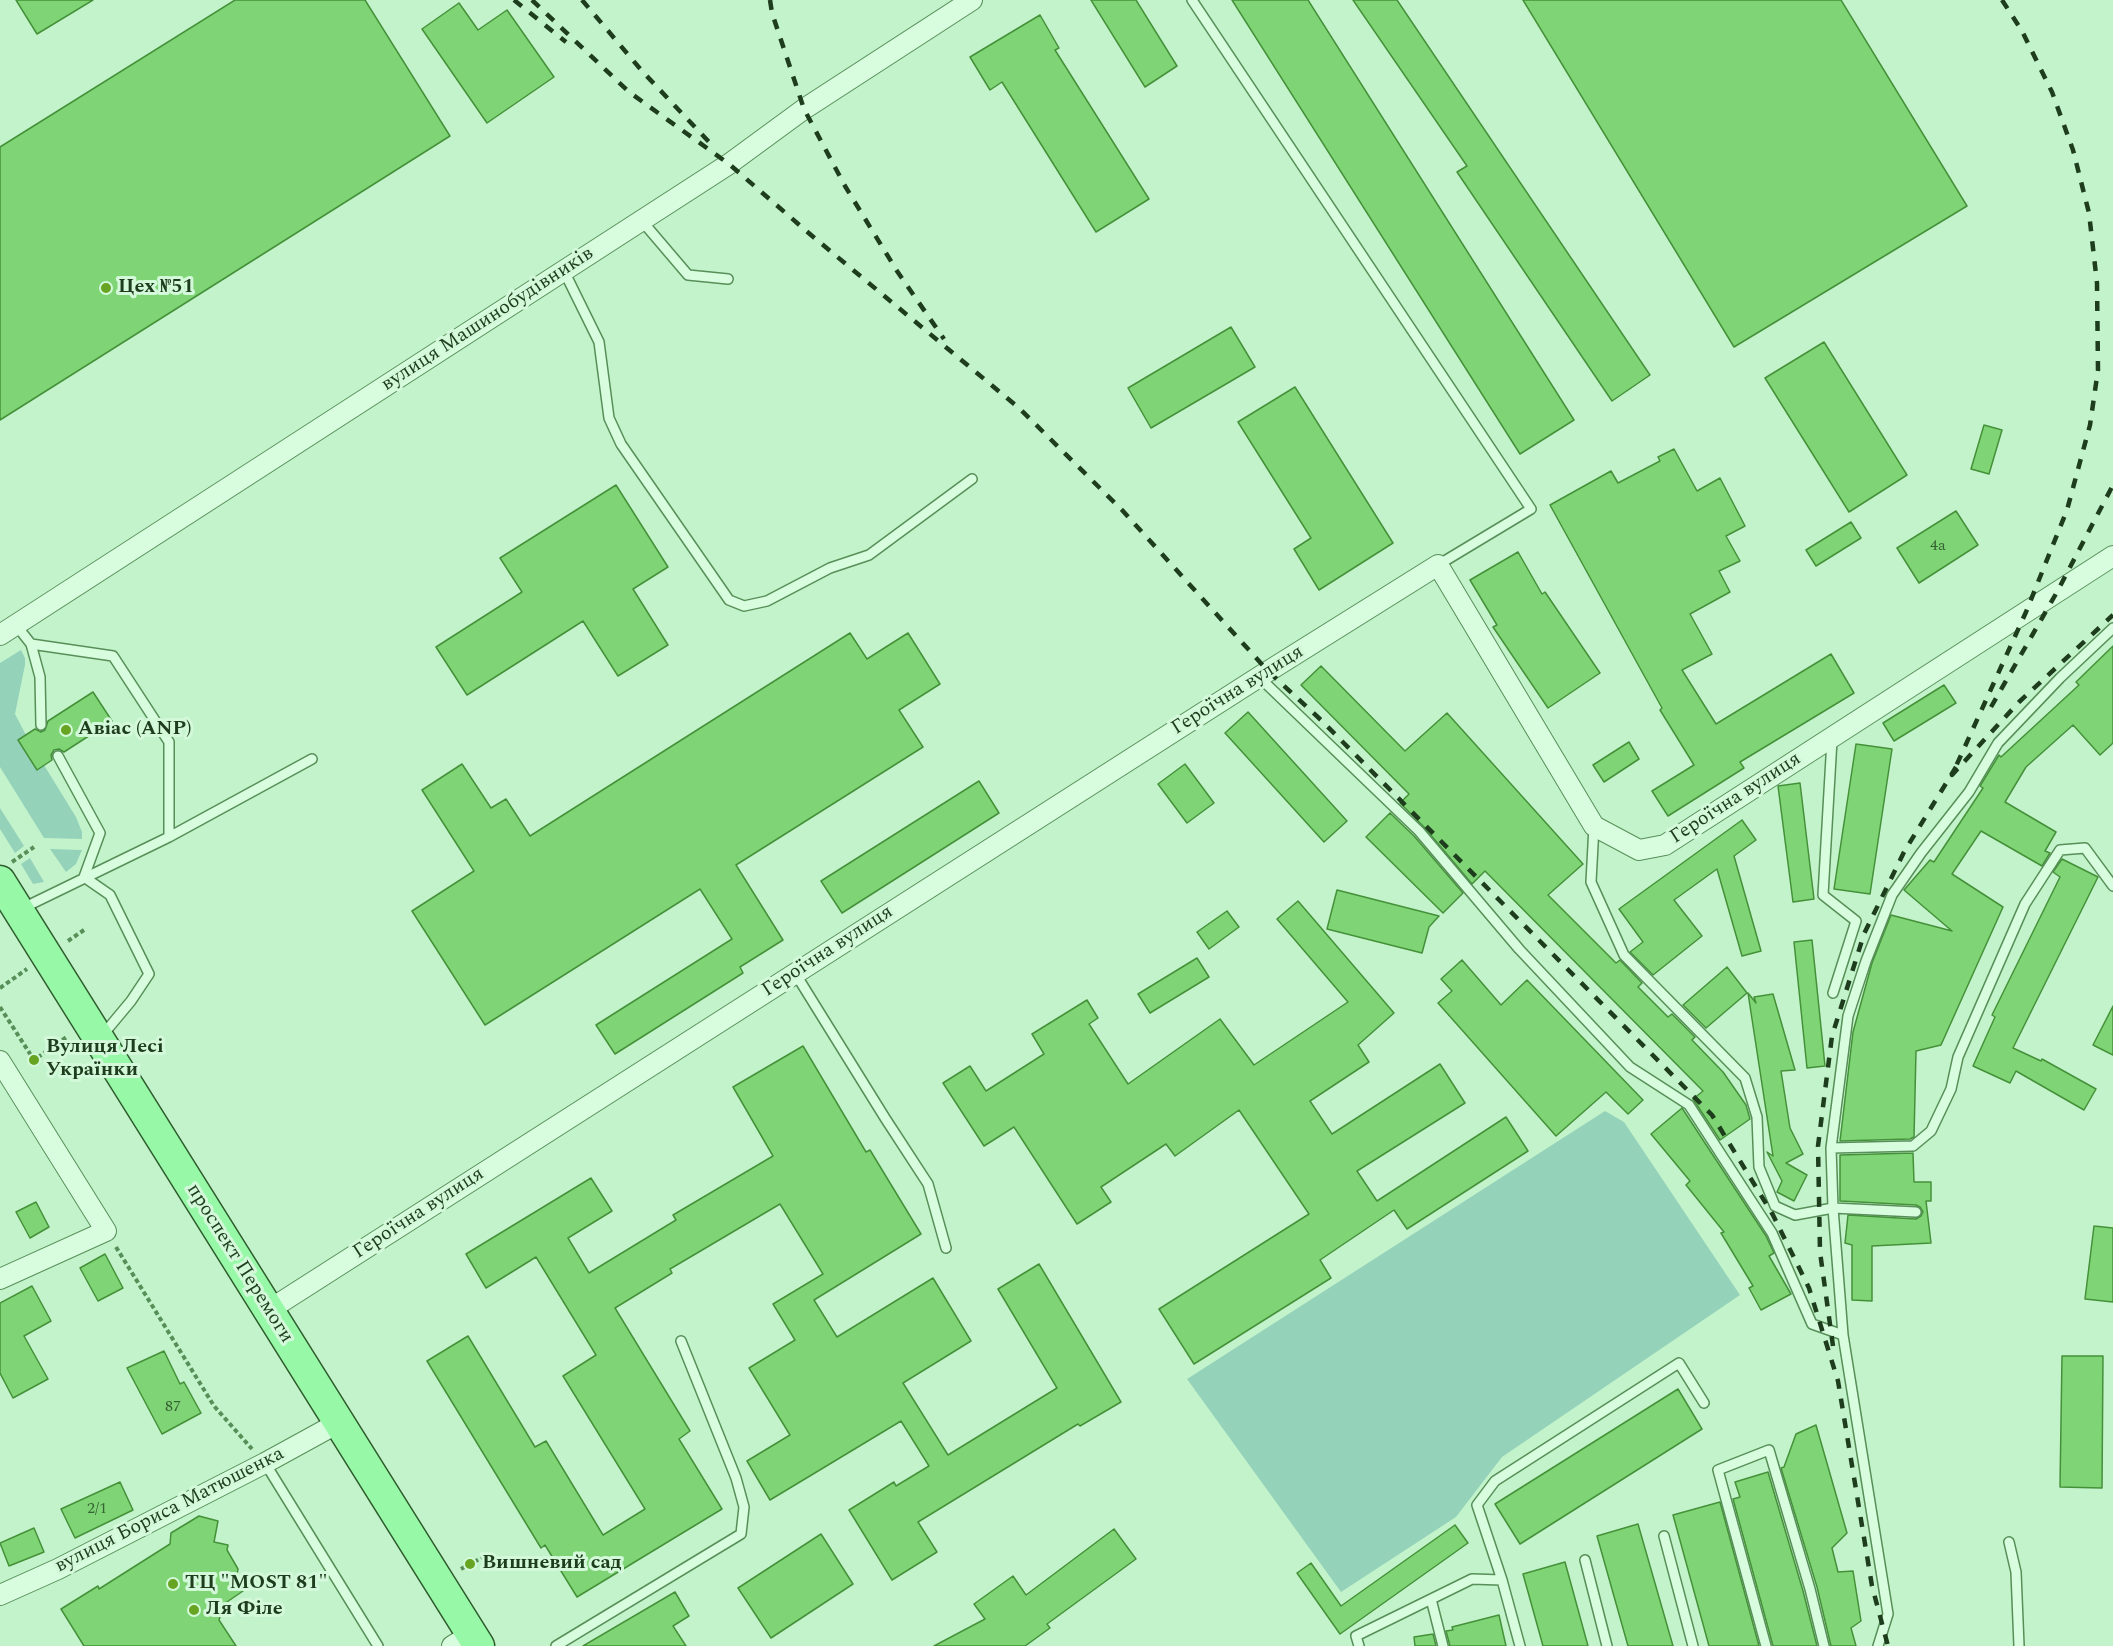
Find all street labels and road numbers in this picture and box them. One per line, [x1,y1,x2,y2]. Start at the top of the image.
street label: вулиця Машинобудівників [377,242,599,398]
street label: Героїчна вулиця [1167,641,1309,741]
street label: Героїчна вулиця [1666,748,1806,850]
street label: Героїчна вулиця [758,901,898,1003]
street label: Героїчна вулиця [349,1163,489,1265]
street label: проспект Перемоги [180,1180,298,1348]
street label: вулиця Бориса Матюшенка [51,1443,289,1579]

